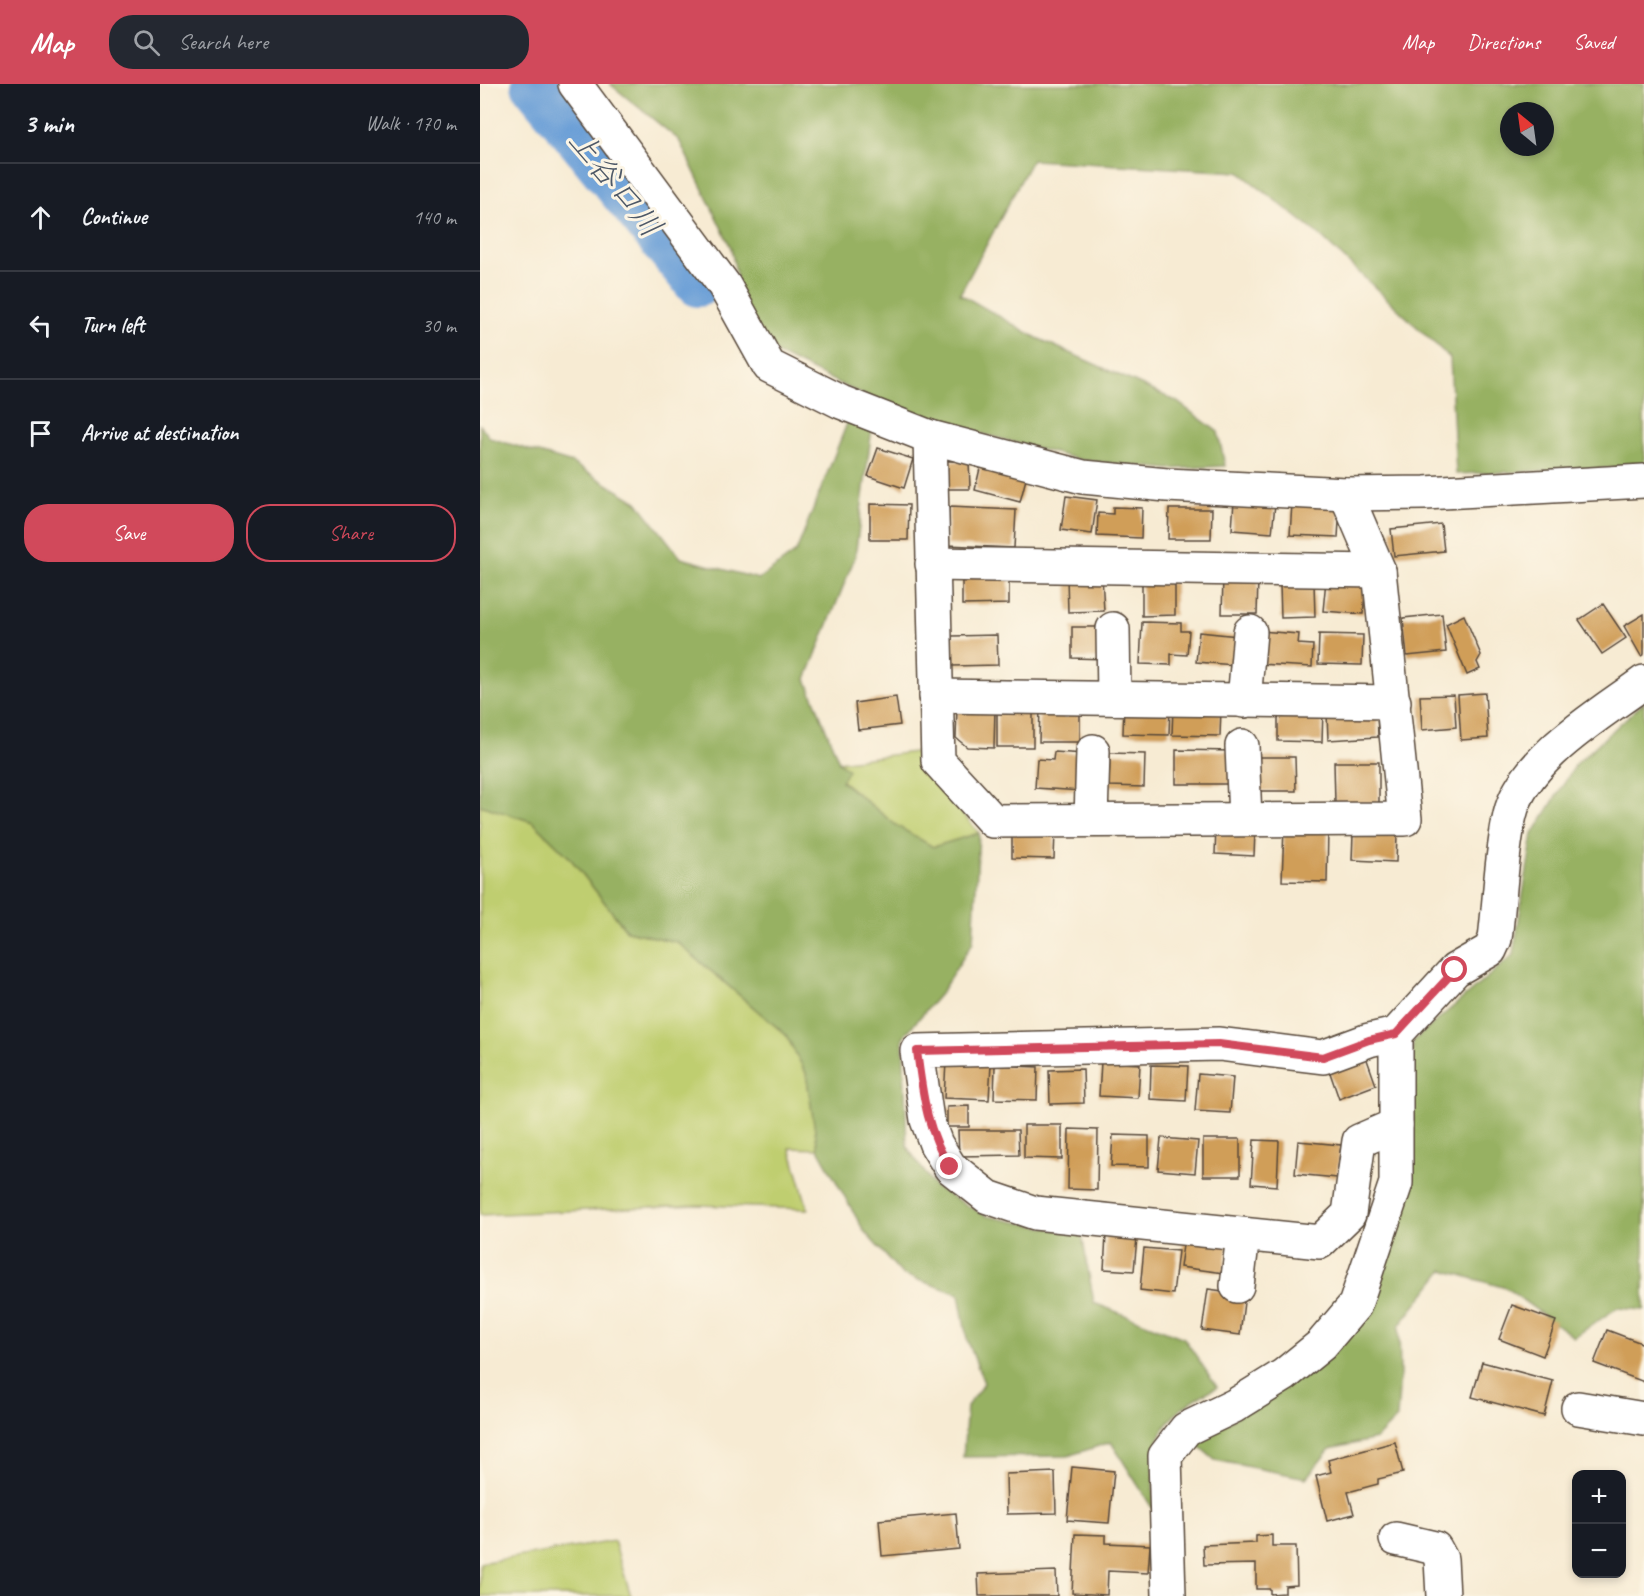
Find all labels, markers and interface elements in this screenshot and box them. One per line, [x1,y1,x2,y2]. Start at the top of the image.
search box [109,15,529,69]
text: Map [30,25,73,60]
icon: search [130,26,163,59]
text: Search here [178,28,268,56]
text: Map [1402,29,1434,55]
text: Directions [1467,29,1540,55]
text: Saved [1573,29,1614,55]
north arrow [1500,102,1554,156]
text: 3 min [24,107,74,140]
text: Walk · 170 m [366,111,456,136]
water label: 上谷口川 [559,121,672,246]
icon: ahead [24,201,57,234]
text: Continue [81,203,147,231]
text: 140 m [413,205,456,230]
icon: left [24,309,57,342]
text: Turn left [81,311,145,339]
text: 30 m [422,313,456,338]
icon: arrive [24,417,57,450]
text: Arrive at destination [81,419,238,447]
button: Save [24,504,234,562]
button: Share [246,504,456,562]
route start [1441,956,1467,982]
route end [936,1153,962,1179]
map controls [1572,1470,1626,1578]
button: + [1572,1470,1626,1524]
button: − [1572,1524,1626,1578]

